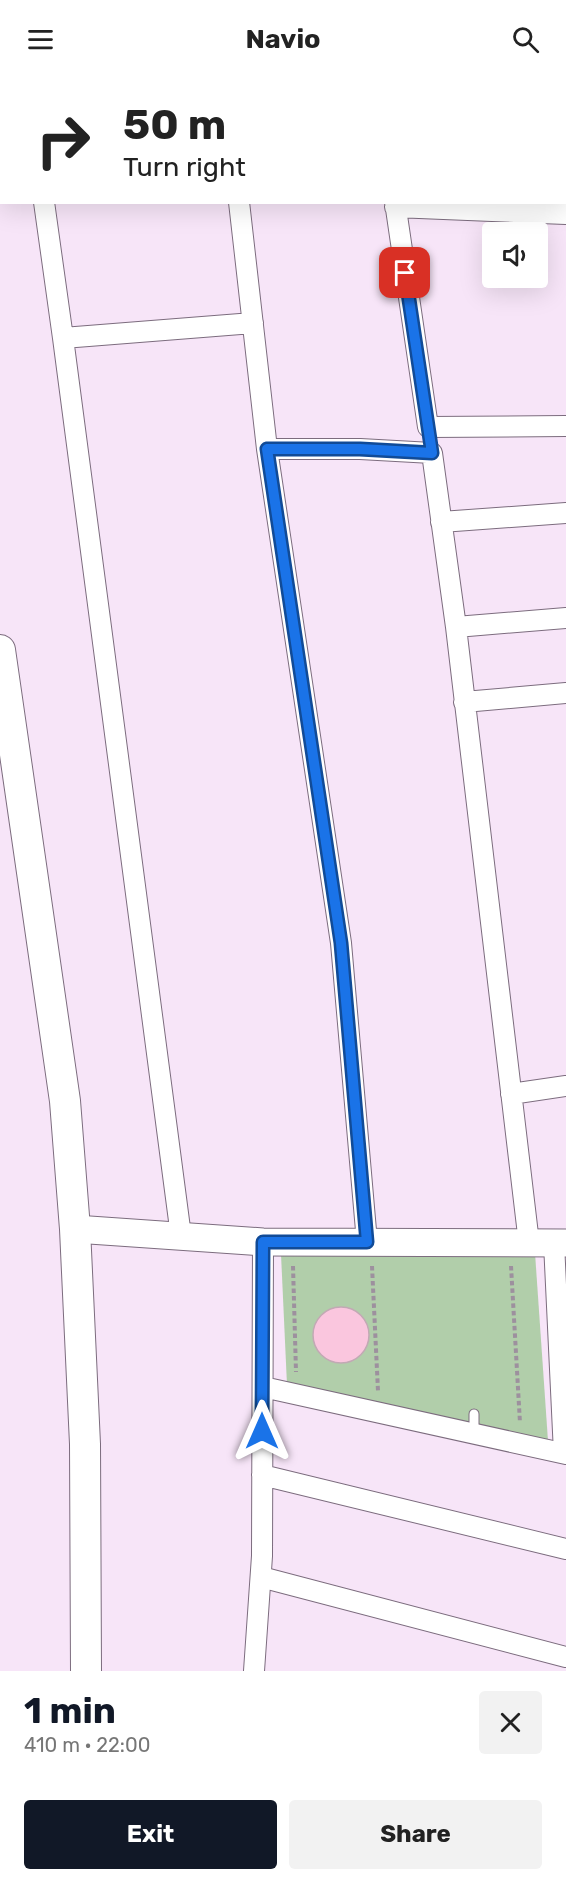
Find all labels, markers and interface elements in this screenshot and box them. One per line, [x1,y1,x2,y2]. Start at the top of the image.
icon: menu [24,23,57,56]
text: Navio [245,23,321,55]
icon: search [509,23,542,56]
text: 50 m [123,100,226,150]
icon: right [24,102,102,180]
text: Turn right [123,151,246,183]
map controls [482,222,548,288]
button: sound [482,222,548,288]
pin [379,247,430,298]
icon: arrive [388,256,421,289]
position arrow [230,1399,294,1463]
text: 1 min [24,1689,116,1732]
button: close [479,1691,542,1754]
text: 410 m · 22:00 [24,1733,150,1757]
button: Exit [24,1800,277,1869]
button: Share [289,1800,542,1869]

